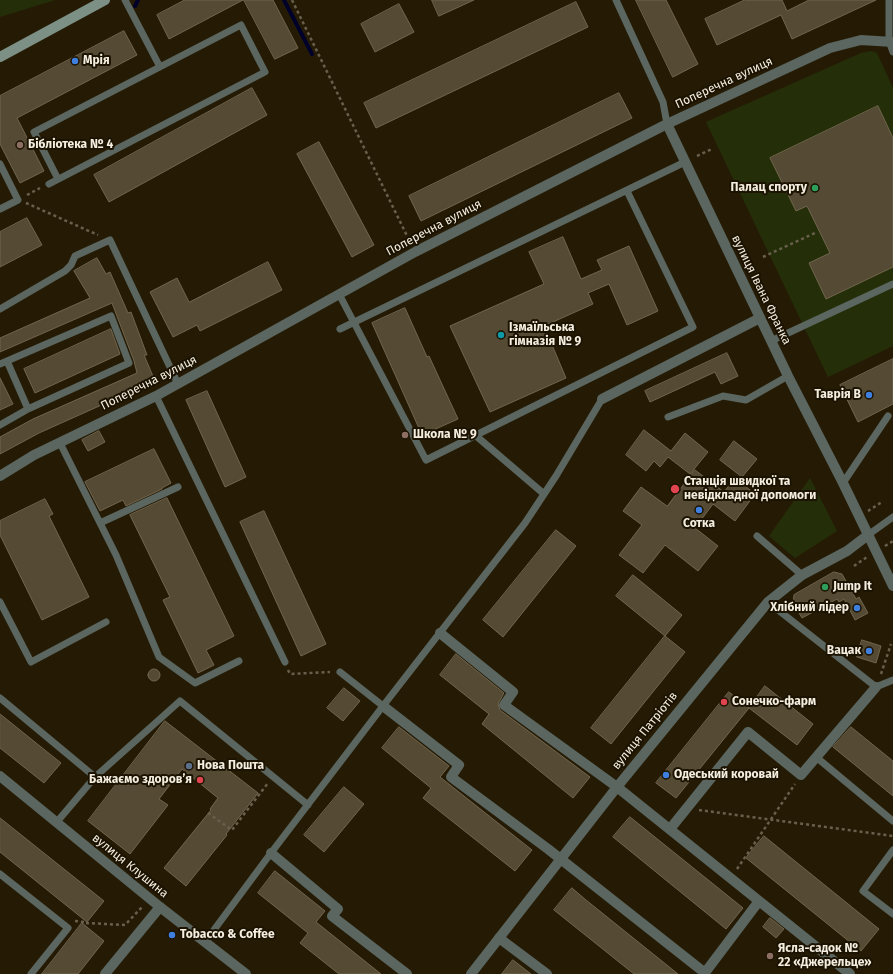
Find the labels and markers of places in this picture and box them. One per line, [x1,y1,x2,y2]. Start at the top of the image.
place label: Мрія [83,54,110,68]
marker: Мрія [70,56,80,66]
place label: Бібліотека № 4 [28,138,113,152]
marker: Бібліотека № 4 [15,140,25,150]
place label: Палац спорту [731,181,807,195]
marker: Палац спорту [810,183,820,193]
place label: Ізмаїльська гімназія № 9 [509,321,581,349]
marker: Ізмаїльська гімназія № 9 [496,330,506,340]
place label: Таврія В [814,388,861,402]
marker: Таврія В [864,390,874,400]
place label: Школа № 9 [413,428,477,442]
marker: Школа № 9 [400,430,410,440]
place label: Станція швидкої та невідкладної допомоги [684,475,816,503]
marker: Станція швидкої та невідкладної допомоги [669,483,681,495]
marker: Сотка [694,505,704,515]
place label: Сотка [683,517,715,531]
place label: Jump It [833,580,872,594]
marker: Jump It [820,582,830,592]
place label: Хлібний лідер [770,601,849,615]
marker: Хлібний лідер [852,603,862,613]
place label: Вацак [827,644,861,658]
marker: Вацак [864,646,874,656]
place label: Сонечко-фарм [732,695,816,709]
marker: Сонечко-фарм [719,697,729,707]
place label: Нова Пошта [197,759,264,773]
marker: Нова Пошта [184,761,194,771]
place label: Одеський коровай [674,768,779,782]
marker: Одеський коровай [661,770,671,780]
place label: Бажаємо здоровʼя [89,773,192,787]
marker: Бажаємо здоровʼя [195,775,205,785]
place label: Tobacco & Coffee [180,928,275,942]
marker: Tobacco & Coffee [167,930,177,940]
place label: Ясла-садок № 22 «Джерельце» [778,942,872,970]
marker: Ясла-садок № 22 «Джерельце» [765,951,775,961]

